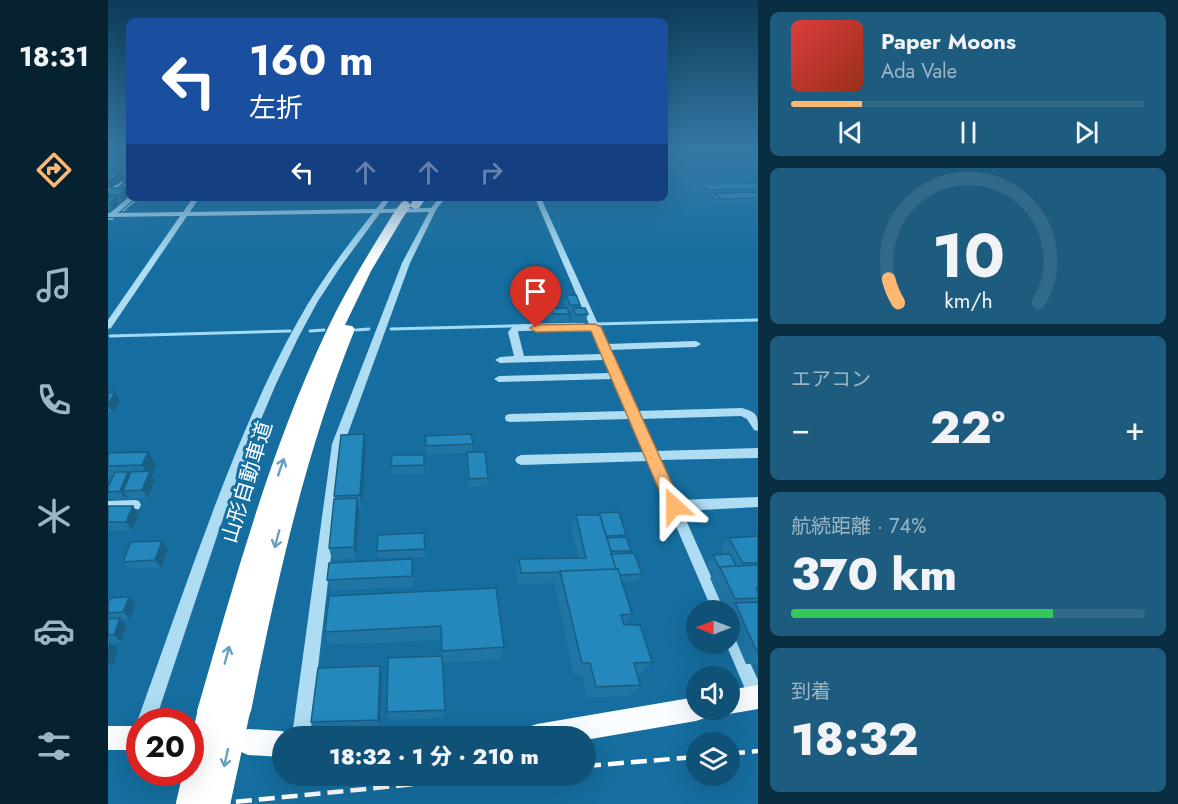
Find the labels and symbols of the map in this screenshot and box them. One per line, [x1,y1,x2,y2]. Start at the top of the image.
pin [510,266,561,328]
street label: 山形自動車道 [214,417,280,547]
one-way arrow [276,459,287,477]
position arrow [642,474,706,538]
one-way arrow [271,529,282,548]
north arrow [686,600,740,654]
one-way arrow [222,646,233,665]
speed limit sign: 20 [126,708,204,786]
one-way arrow [220,747,231,767]

